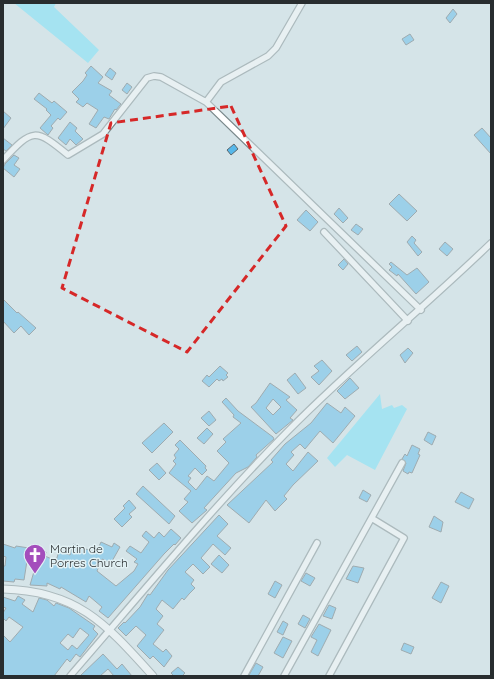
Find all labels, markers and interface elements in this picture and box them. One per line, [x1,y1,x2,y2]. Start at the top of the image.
place label: Martin de Porres Church [50,541,128,570]
church icon: Martin de Porres Church [22,542,48,575]

